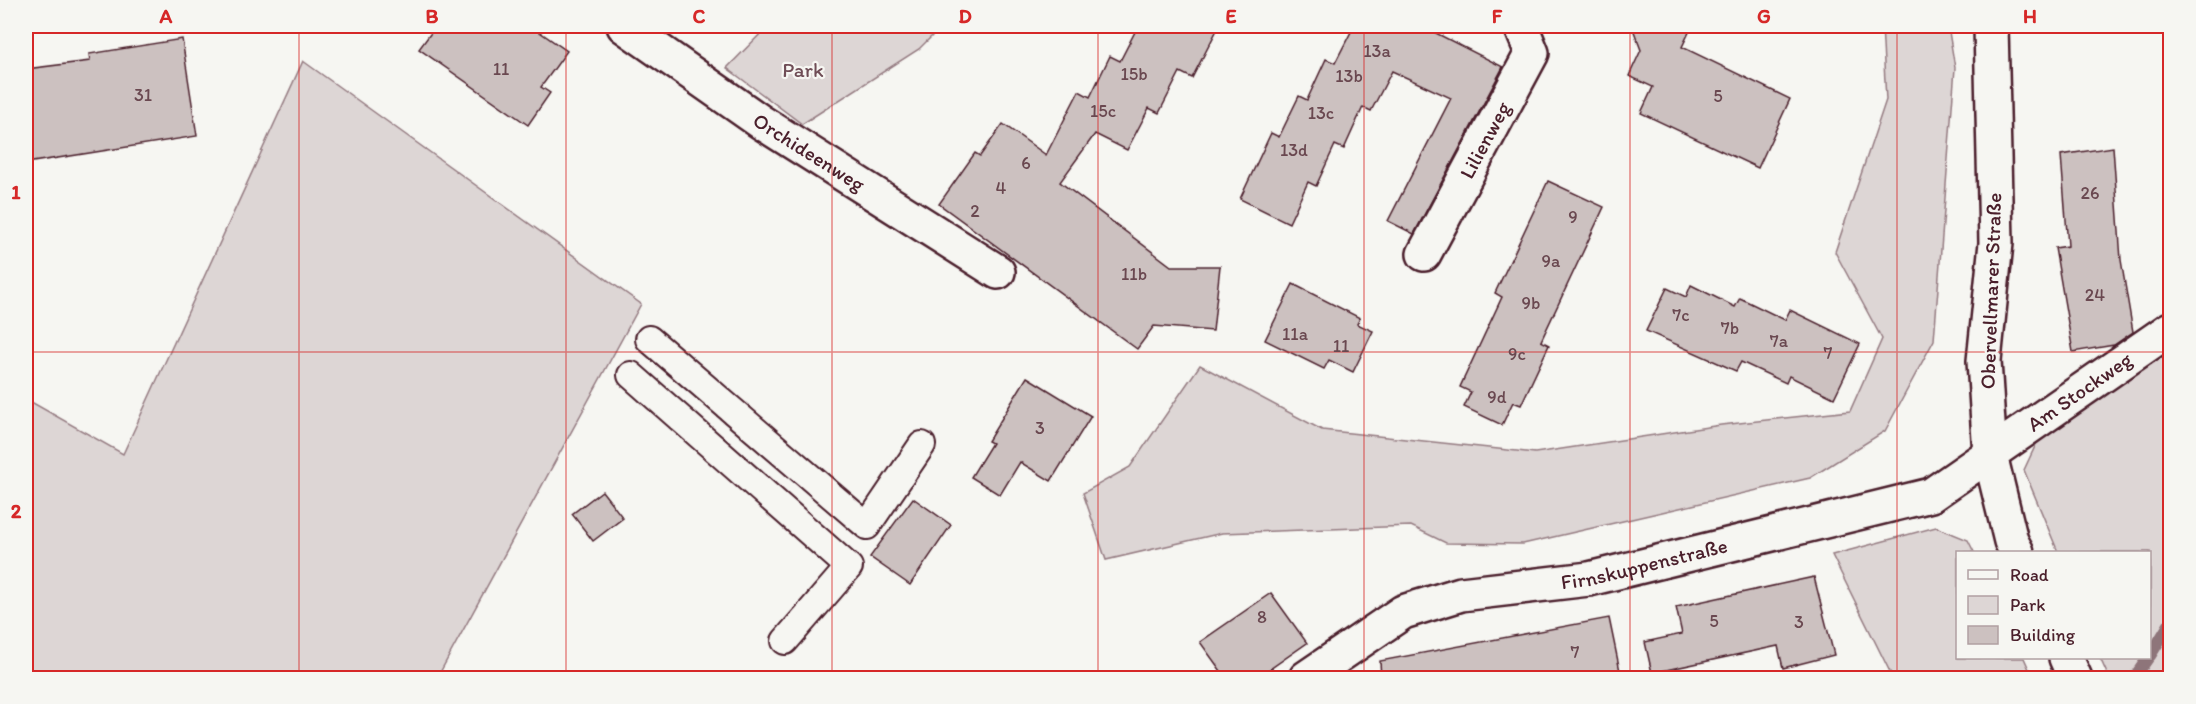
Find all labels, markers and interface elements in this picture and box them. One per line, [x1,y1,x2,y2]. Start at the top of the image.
text: A [159,4,173,28]
text: B [426,4,439,28]
text: C [693,4,706,28]
text: D [958,4,972,28]
text: E [1225,4,1237,28]
text: F [1492,4,1503,28]
text: G [1757,4,1771,28]
text: H [2023,4,2037,28]
house number: 13a [1363,40,1391,62]
park label: Park [782,57,824,82]
house number: 11 [493,58,509,80]
house number: 15b [1120,63,1148,85]
house number: 13b [1335,65,1363,87]
house number: 31 [134,84,152,106]
house number: 5 [1713,85,1723,107]
street label: Lilienweg [1454,97,1516,183]
house number: 15c [1090,100,1116,122]
house number: 13c [1308,102,1334,124]
street label: Orchideenweg [749,107,870,197]
house number: 13d [1280,139,1308,161]
house number: 6 [1021,152,1031,174]
house number: 4 [996,177,1007,199]
text: 1 [11,180,21,204]
house number: 26 [2081,182,2100,204]
street label: Obervellmarer Straße [1975,192,2006,390]
house number: 2 [970,200,980,222]
house number: 9 [1568,206,1578,228]
house number: 9a [1542,250,1561,272]
house number: 11b [1121,263,1147,285]
house number: 24 [2085,284,2105,306]
house number: 9b [1522,292,1540,314]
house number: 7c [1672,304,1690,326]
house number: 7b [1721,317,1739,339]
house number: 11a [1282,323,1309,345]
house number: 7a [1770,330,1789,352]
house number: 11 [1333,335,1349,357]
house number: 7 [1824,342,1833,364]
house number: 9c [1508,343,1526,365]
street label: Am Stockweg [2022,346,2137,436]
house number: 9d [1487,386,1507,408]
house number: 3 [1035,417,1045,439]
text: 2 [11,499,22,523]
street label: Firnskuppenstraße [1560,532,1730,594]
legend [1956,551,2151,659]
text: Road [2010,564,2049,586]
text: Park [2010,594,2045,616]
house number: 8 [1257,606,1267,628]
house number: 5 [1709,610,1719,632]
house number: 3 [1794,611,1804,633]
text: Building [2010,624,2076,646]
house number: 7 [1571,641,1580,663]

